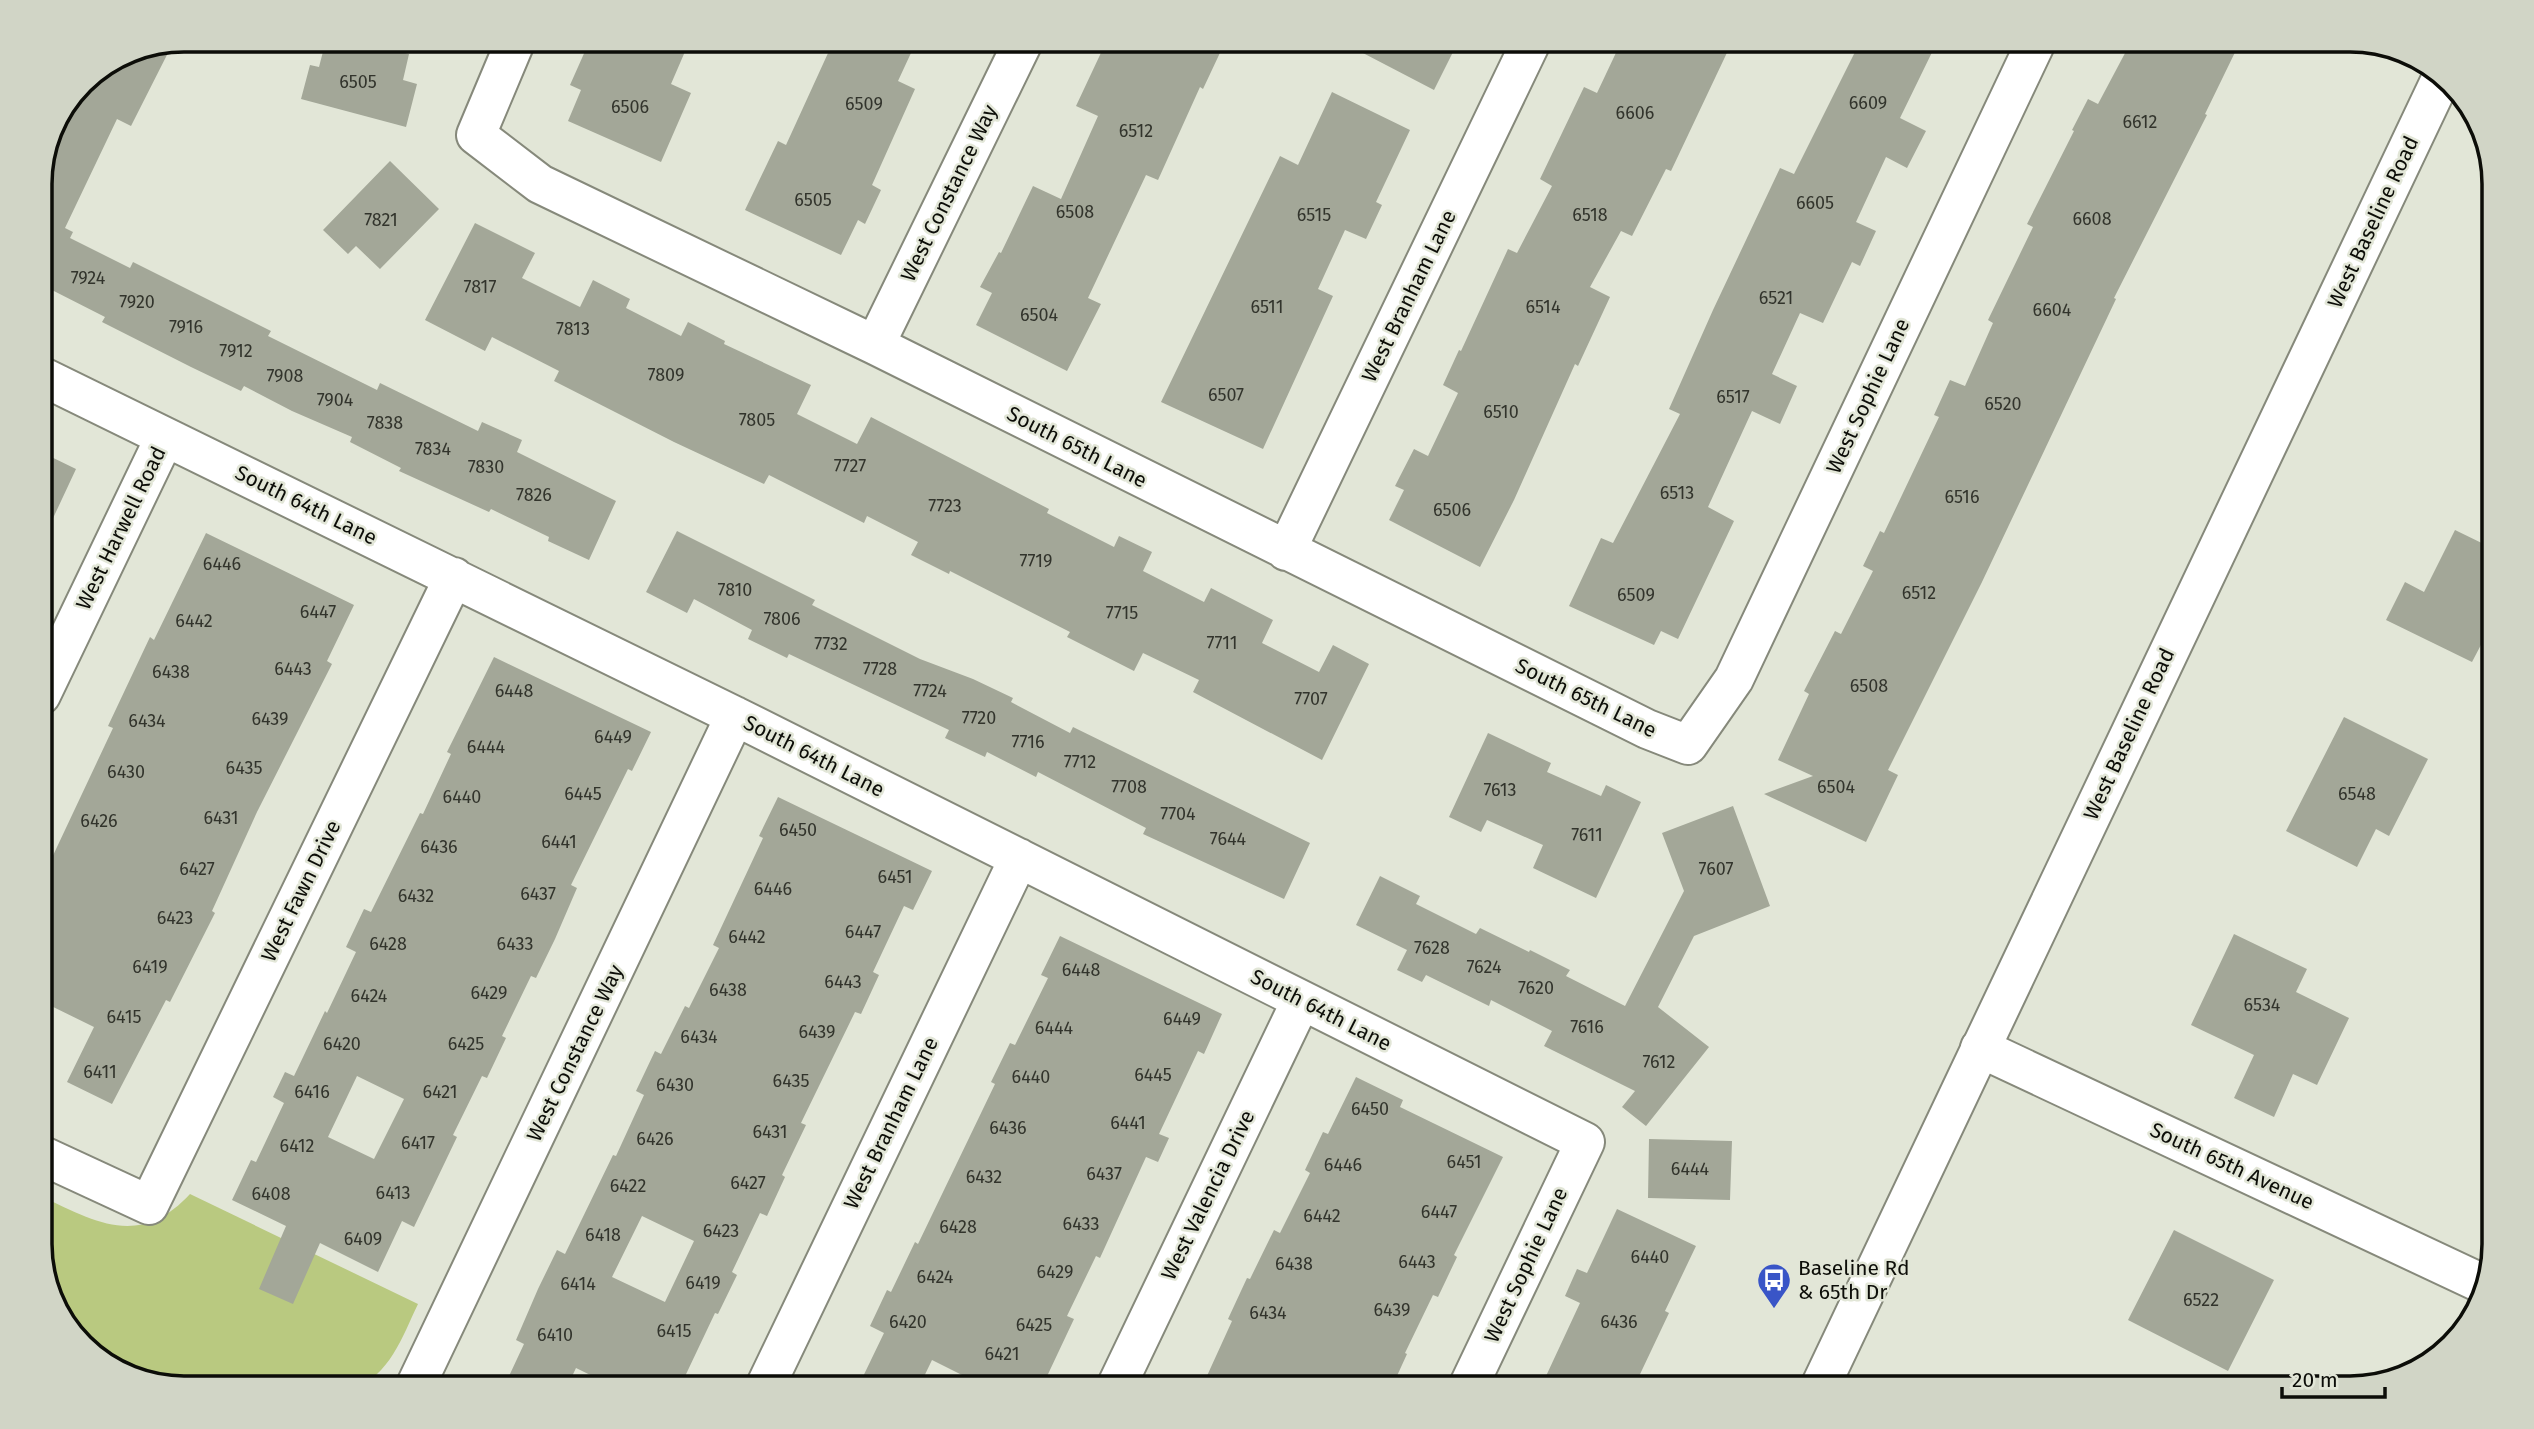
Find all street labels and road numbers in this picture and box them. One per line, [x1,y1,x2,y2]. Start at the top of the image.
street label: West Constance Way [895,100,1003,286]
street label: West Baseline Road [2322,132,2424,312]
street label: West Branham Lane [1356,206,1462,386]
street label: West Sophie Lane [1821,314,1915,478]
street label: South 65th Lane [1003,401,1151,493]
street label: West Harwell Road [70,442,172,614]
street label: South 64th Lane [231,459,381,551]
street label: West Baseline Road [2078,644,2180,824]
street label: South 65th Lane [1511,653,1661,743]
street label: South 64th Lane [739,709,889,803]
street label: West Fawn Drive [256,816,346,966]
street label: West Constance Way [521,960,629,1146]
street label: South 64th Lane [1246,963,1396,1057]
street label: West Branham Lane [838,1033,944,1213]
street label: West Valencia Drive [1156,1106,1260,1284]
street label: South 65th Avenue [2146,1117,2318,1215]
street label: West Sophie Lane [1479,1183,1573,1347]

